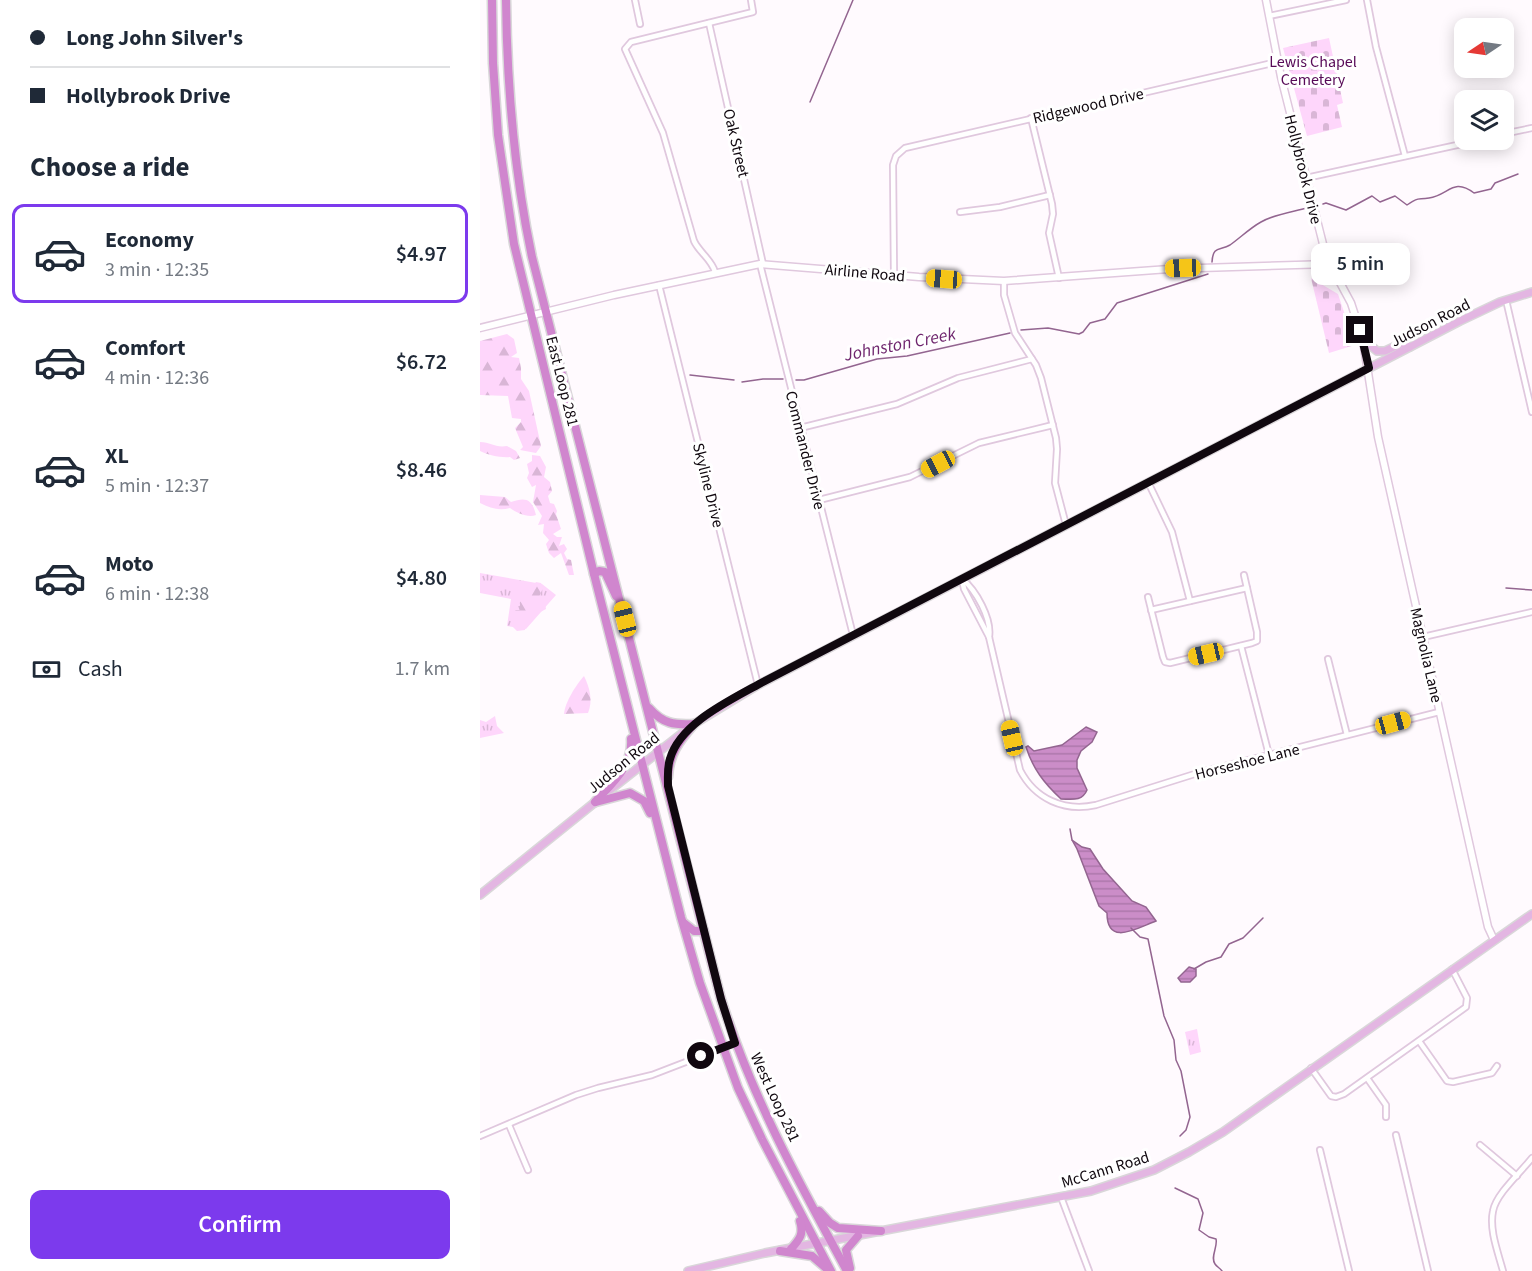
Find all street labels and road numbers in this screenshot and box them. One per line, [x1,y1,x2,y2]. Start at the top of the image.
street label: Ridgewood Drive [1031,82,1146,129]
street label: Oak Street [717,107,755,180]
street label: Hollybrook Drive [1279,112,1327,226]
street label: Airline Road [824,259,906,287]
street label: Judson Road [1387,293,1474,352]
street label: East Loop 281 [540,334,584,429]
street label: Commander Drive [780,389,830,512]
street label: Skyline Drive [687,441,729,530]
street label: Magnolia Lane [1404,605,1448,705]
street label: Judson Road [583,727,664,799]
street label: Horseshoe Lane [1193,738,1302,786]
street label: West Loop 281 [745,1049,805,1146]
street label: McCann Road [1058,1146,1152,1194]

